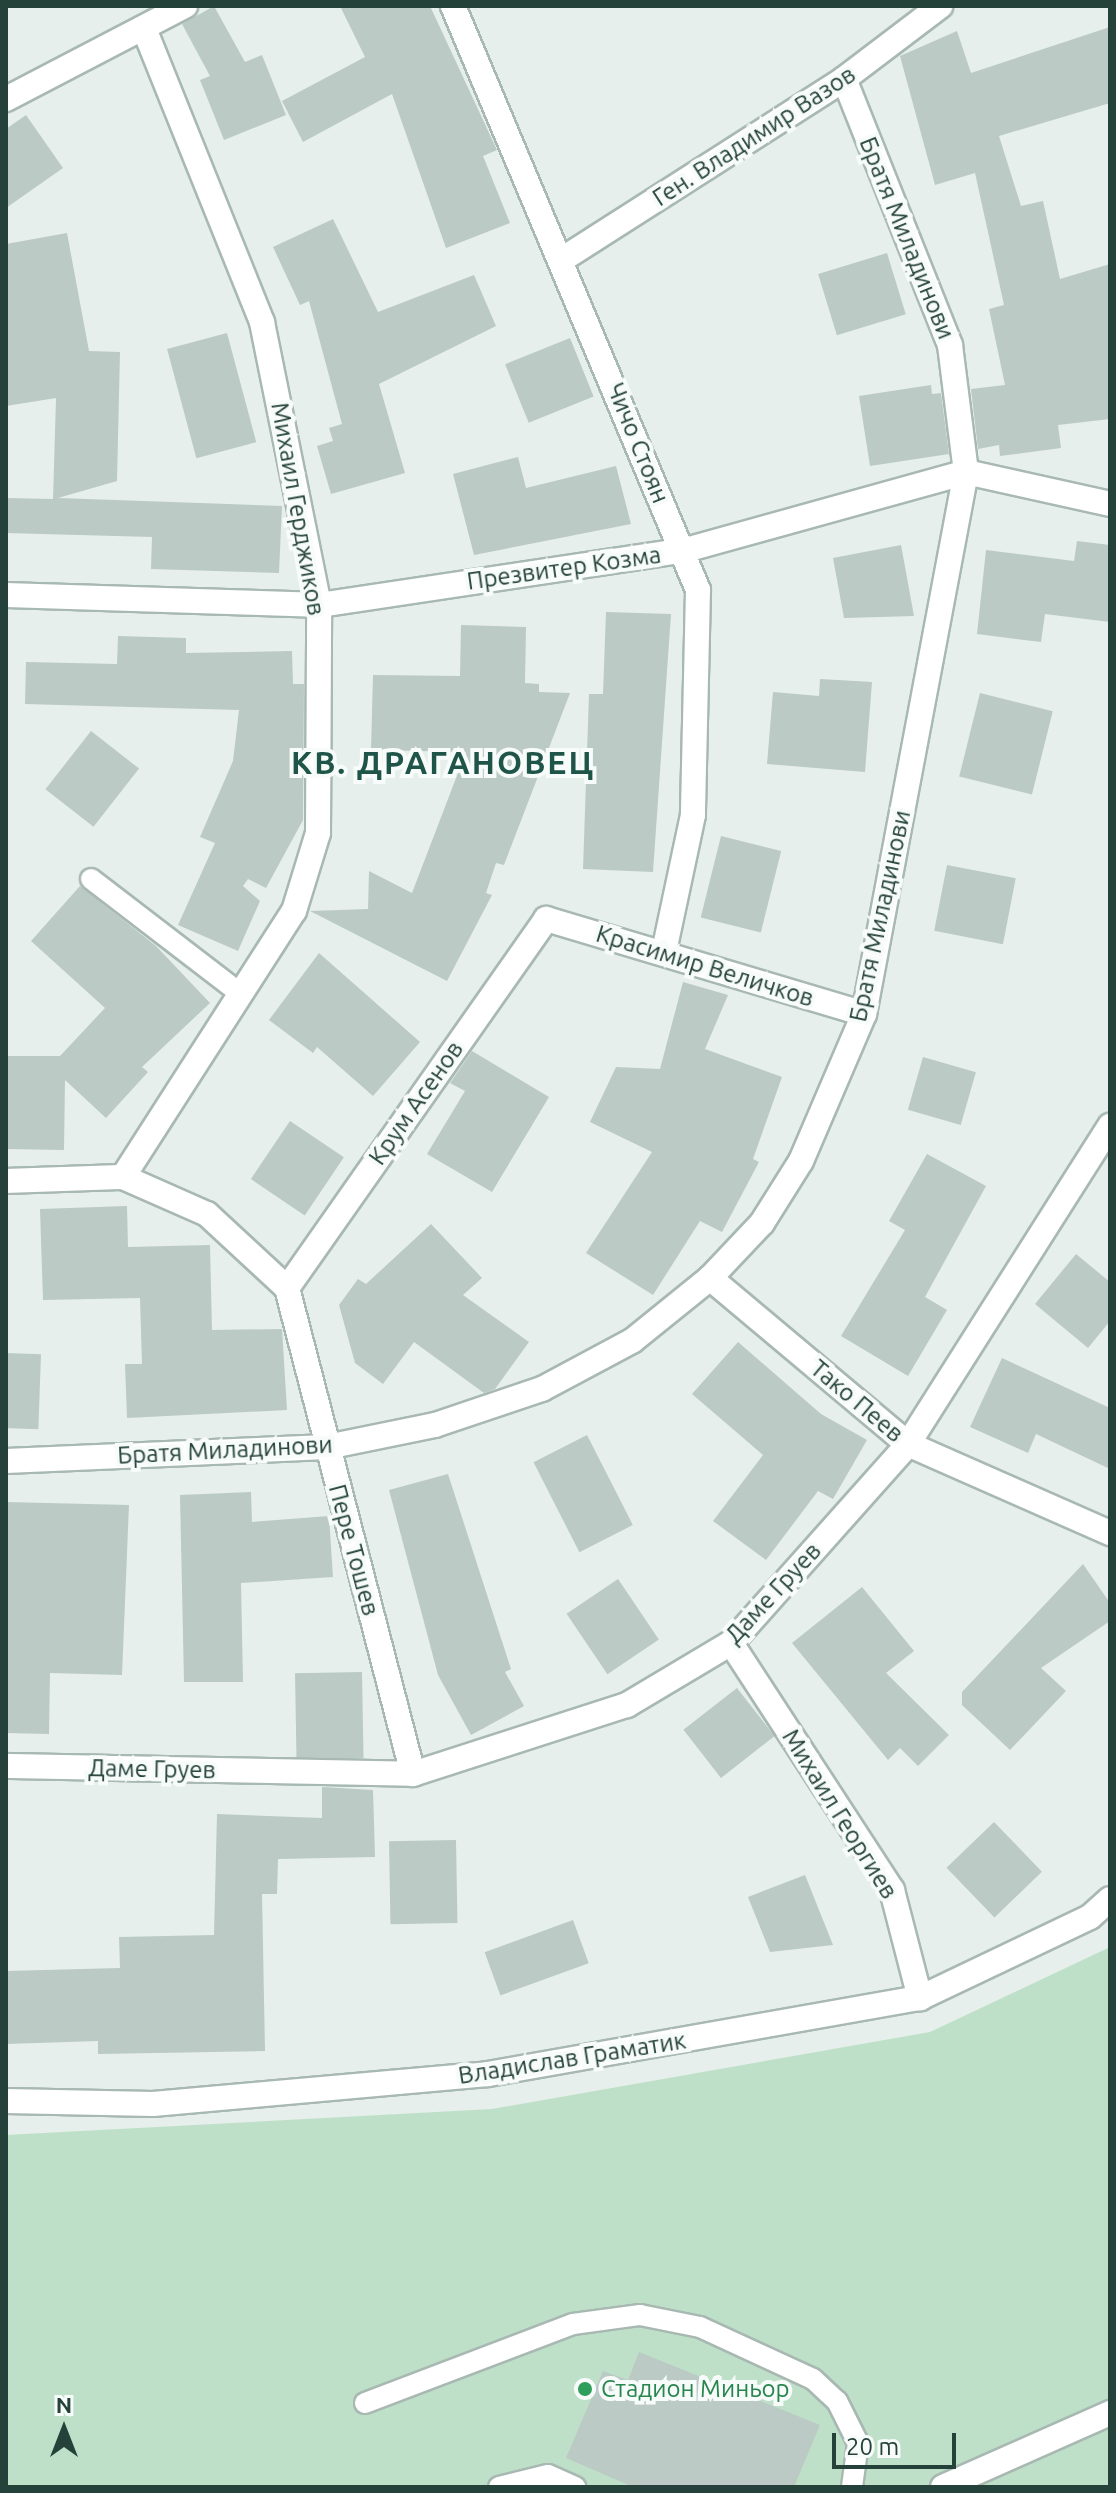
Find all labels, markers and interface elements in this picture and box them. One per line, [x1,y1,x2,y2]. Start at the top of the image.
street label: Ген. Владимир Вазов [647,60,861,212]
street label: Братя Миладинови [853,133,961,343]
street label: Чичо Стоян [601,379,675,507]
street label: Михаил Герджиков [265,400,331,618]
street label: Презвитер Козма [465,540,663,596]
district label: КВ. ДРАГАНОВЕЦ [291,743,595,781]
street label: Братя Миладинови [844,808,916,1024]
street label: Красимир Величков [593,919,817,1013]
street label: Крум Асенов [363,1036,469,1170]
street label: Тако Пеев [805,1354,909,1448]
street label: Братя Миладинови [117,1430,333,1470]
street label: Пере Тошев [323,1481,385,1619]
street label: Даме Груев [719,1537,827,1649]
street label: Михаил Георгиев [776,1724,904,1904]
street label: Даме Груев [88,1753,216,1785]
street label: Владислав Граматик [456,2026,688,2090]
place label: Стадион Миньор [601,2375,790,2403]
marker: Стадион Миньор [576,2380,594,2398]
north arrow [24,2389,104,2469]
text: N [56,2392,72,2417]
scale bar [836,2417,960,2467]
text: 20 m [846,2433,899,2460]

